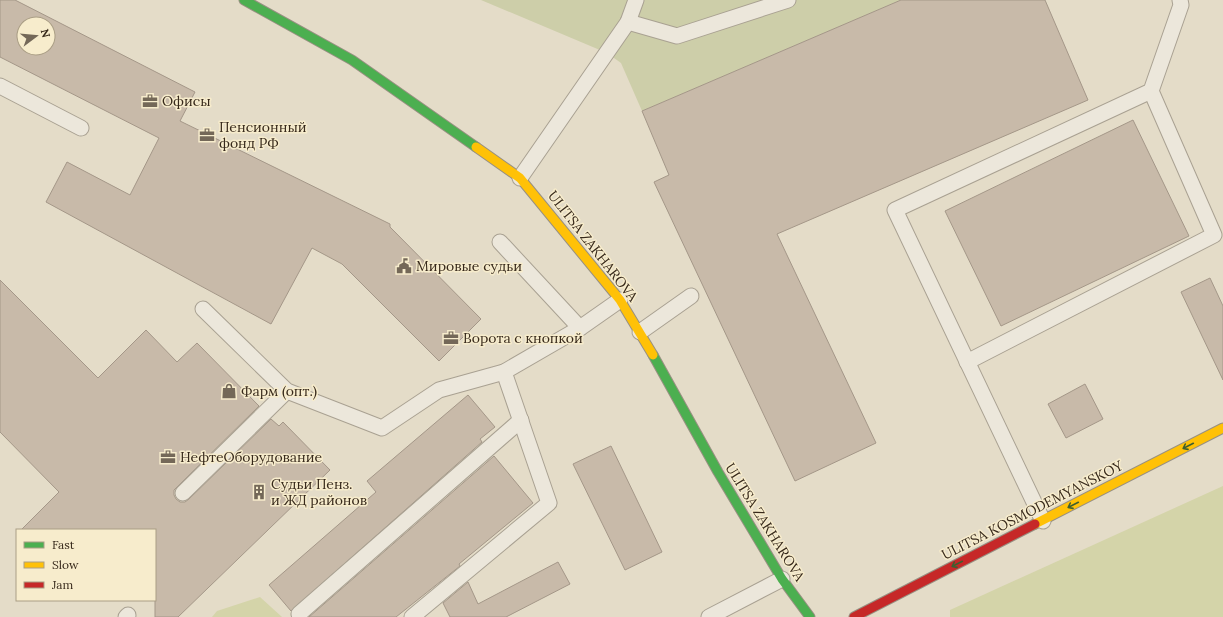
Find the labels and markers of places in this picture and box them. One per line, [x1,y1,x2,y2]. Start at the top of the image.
office icon: Офисы [141,92,159,110]
place label: Офисы [162,92,211,110]
place label: Пенсионный фонд РФ [219,118,307,152]
office icon: Пенсионный фонд РФ [198,126,216,144]
public building icon: Мировые судьи [395,257,413,275]
place label: Мировые судьи [416,257,522,275]
office icon: Ворота с кнопкой [442,329,460,347]
place label: Ворота с кнопкой [463,329,583,347]
shop icon: Фарм (опт.) [220,382,238,400]
place label: Фарм (опт.) [241,382,317,400]
office icon: НефтеОборудование [159,448,177,466]
place label: НефтеОборудование [180,448,323,466]
place label: Судьи Пенз. и ЖД районов [271,475,367,509]
building icon: Судьи Пенз. и ЖД районов [250,483,268,501]

